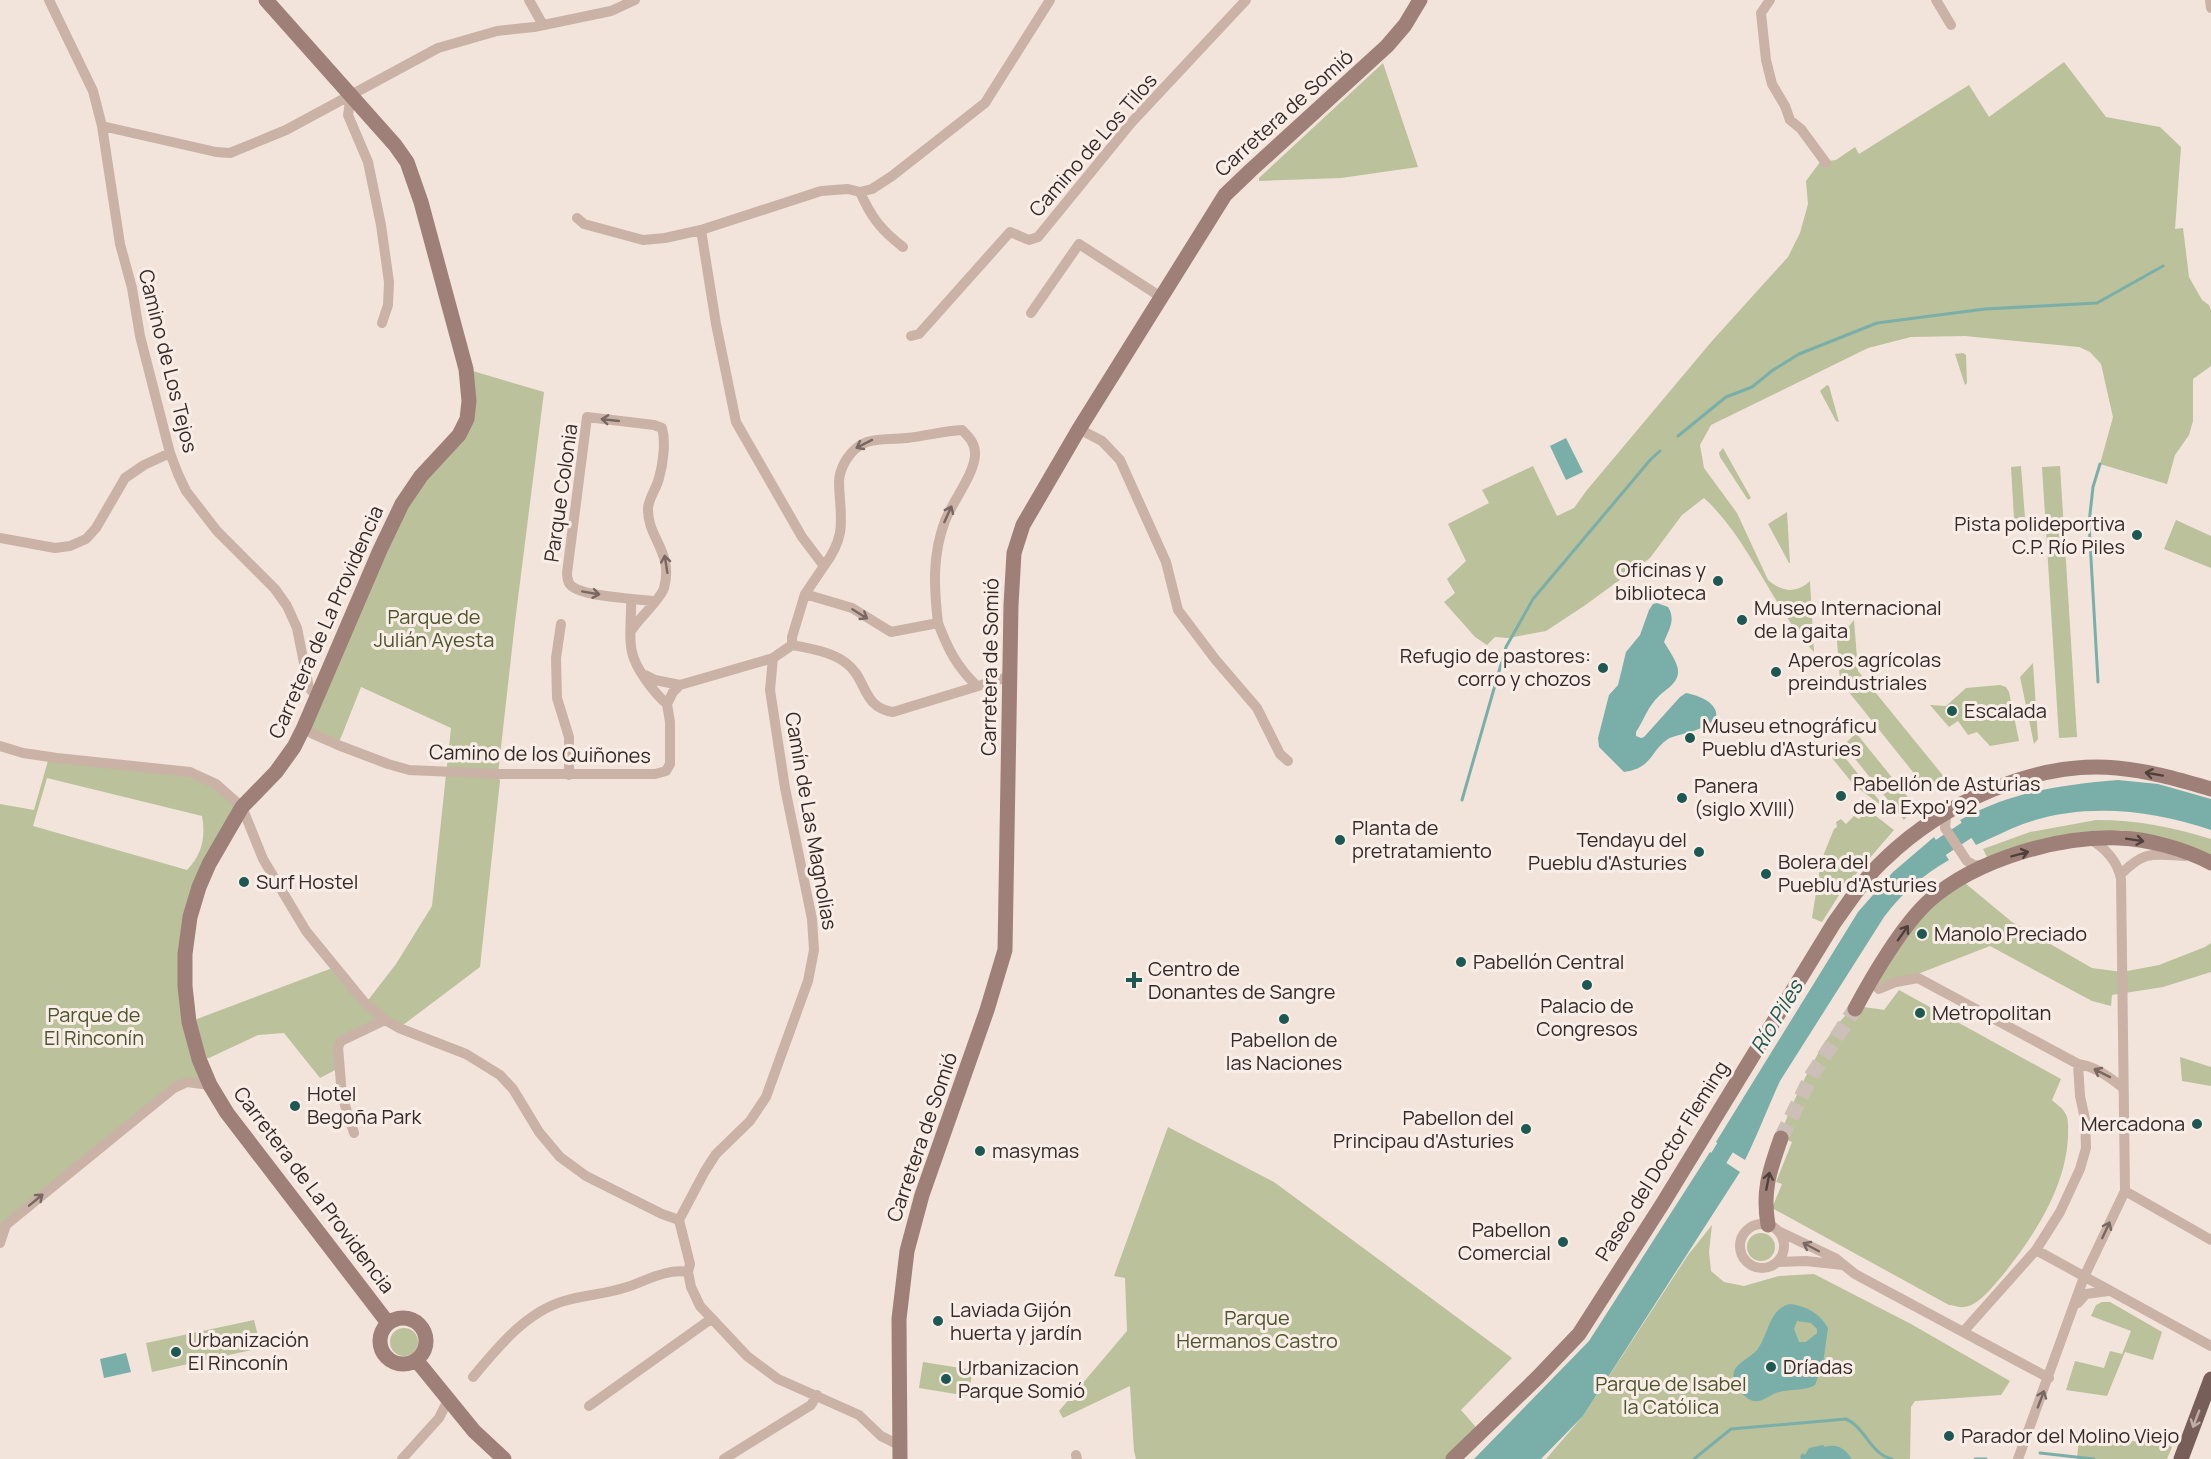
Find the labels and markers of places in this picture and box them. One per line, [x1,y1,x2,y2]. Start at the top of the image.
place label: Pista polideportiva C.P. Río Piles [1954,510,2125,560]
marker: Pista polideportiva C.P. Río Piles [2130,528,2144,542]
place label: Oficinas y biblioteca [1615,556,1706,606]
marker: Oficinas y biblioteca [1711,574,1725,588]
place label: Museo Internacional de la gaita [1754,594,1942,644]
marker: Museo Internacional de la gaita [1735,613,1749,627]
place label: Refugio de pastores: corro y chozos [1400,642,1591,692]
place label: Aperos agrícolas preindustriales [1788,646,1941,696]
marker: Refugio de pastores: corro y chozos [1596,661,1610,675]
marker: Aperos agrícolas preindustriales [1769,665,1783,679]
place label: Escalada [1964,697,2047,724]
marker: Escalada [1945,704,1959,718]
place label: Museu etnográficu Pueblu d'Asturies [1702,712,1877,762]
marker: Museu etnográficu Pueblu d'Asturies [1683,731,1697,745]
place label: Pabellón de Asturias de la Expo' 92 [1853,770,2040,820]
place label: Panera (siglo XVIII) [1694,772,1796,822]
marker: Pabellón de Asturias de la Expo' 92 [1834,789,1848,803]
marker: Panera (siglo XVIII) [1675,791,1689,805]
place label: Planta de pretratamiento [1352,814,1492,864]
place label: Tendayu del Pueblu d'Asturies [1528,826,1687,876]
marker: Planta de pretratamiento [1333,833,1347,847]
marker: Tendayu del Pueblu d'Asturies [1692,845,1706,859]
place label: Bolera del Pueblu d'Asturies [1778,848,1937,898]
marker: Bolera del Pueblu d'Asturies [1759,867,1773,881]
place label: Surf Hostel [256,868,358,895]
marker: Surf Hostel [237,875,251,889]
place label: Manolo Preciado [1934,920,2087,947]
marker: Manolo Preciado [1915,927,1929,941]
place label: Pabellón Central [1473,948,1624,975]
place label: Centro de Donantes de Sangre [1148,955,1335,1005]
marker: Pabellón Central [1454,955,1468,969]
marker: Centro de Donantes de Sangre [1125,971,1143,989]
marker: Palacio de Congresos [1580,978,1594,992]
place label: Palacio de Congresos [1536,992,1638,1042]
place label: Metropolitan [1932,999,2051,1026]
marker: Metropolitan [1913,1006,1927,1020]
marker: Pabellon de las Naciones [1277,1012,1291,1026]
place label: Pabellon de las Naciones [1226,1026,1342,1076]
place label: Hotel Begoña Park [307,1080,423,1130]
marker: Hotel Begoña Park [288,1099,302,1113]
place label: Pabellon del Principau d'Asturies [1333,1104,1514,1154]
place label: Mercadona [2081,1110,2185,1137]
marker: Mercadona [2190,1117,2204,1131]
marker: Pabellon del Principau d'Asturies [1519,1122,1533,1136]
place label: masymas [992,1137,1079,1164]
marker: masymas [973,1144,987,1158]
place label: Pabellon Comercial [1458,1216,1551,1266]
marker: Pabellon Comercial [1556,1235,1570,1249]
place label: Laviada Gijón huerta y jardín [950,1296,1082,1346]
marker: Laviada Gijón huerta y jardín [931,1314,945,1328]
place label: Urbanización El Rinconín [188,1326,309,1376]
marker: Urbanización El Rinconín [169,1345,183,1359]
place label: Dríadas [1783,1353,1853,1380]
place label: Urbanizacion Parque Somió [958,1354,1085,1404]
marker: Dríadas [1764,1360,1778,1374]
marker: Urbanizacion Parque Somió [939,1372,953,1386]
place label: Parador del Molino Viejo [1961,1422,2179,1449]
marker: Parador del Molino Viejo [1942,1429,1956,1443]

